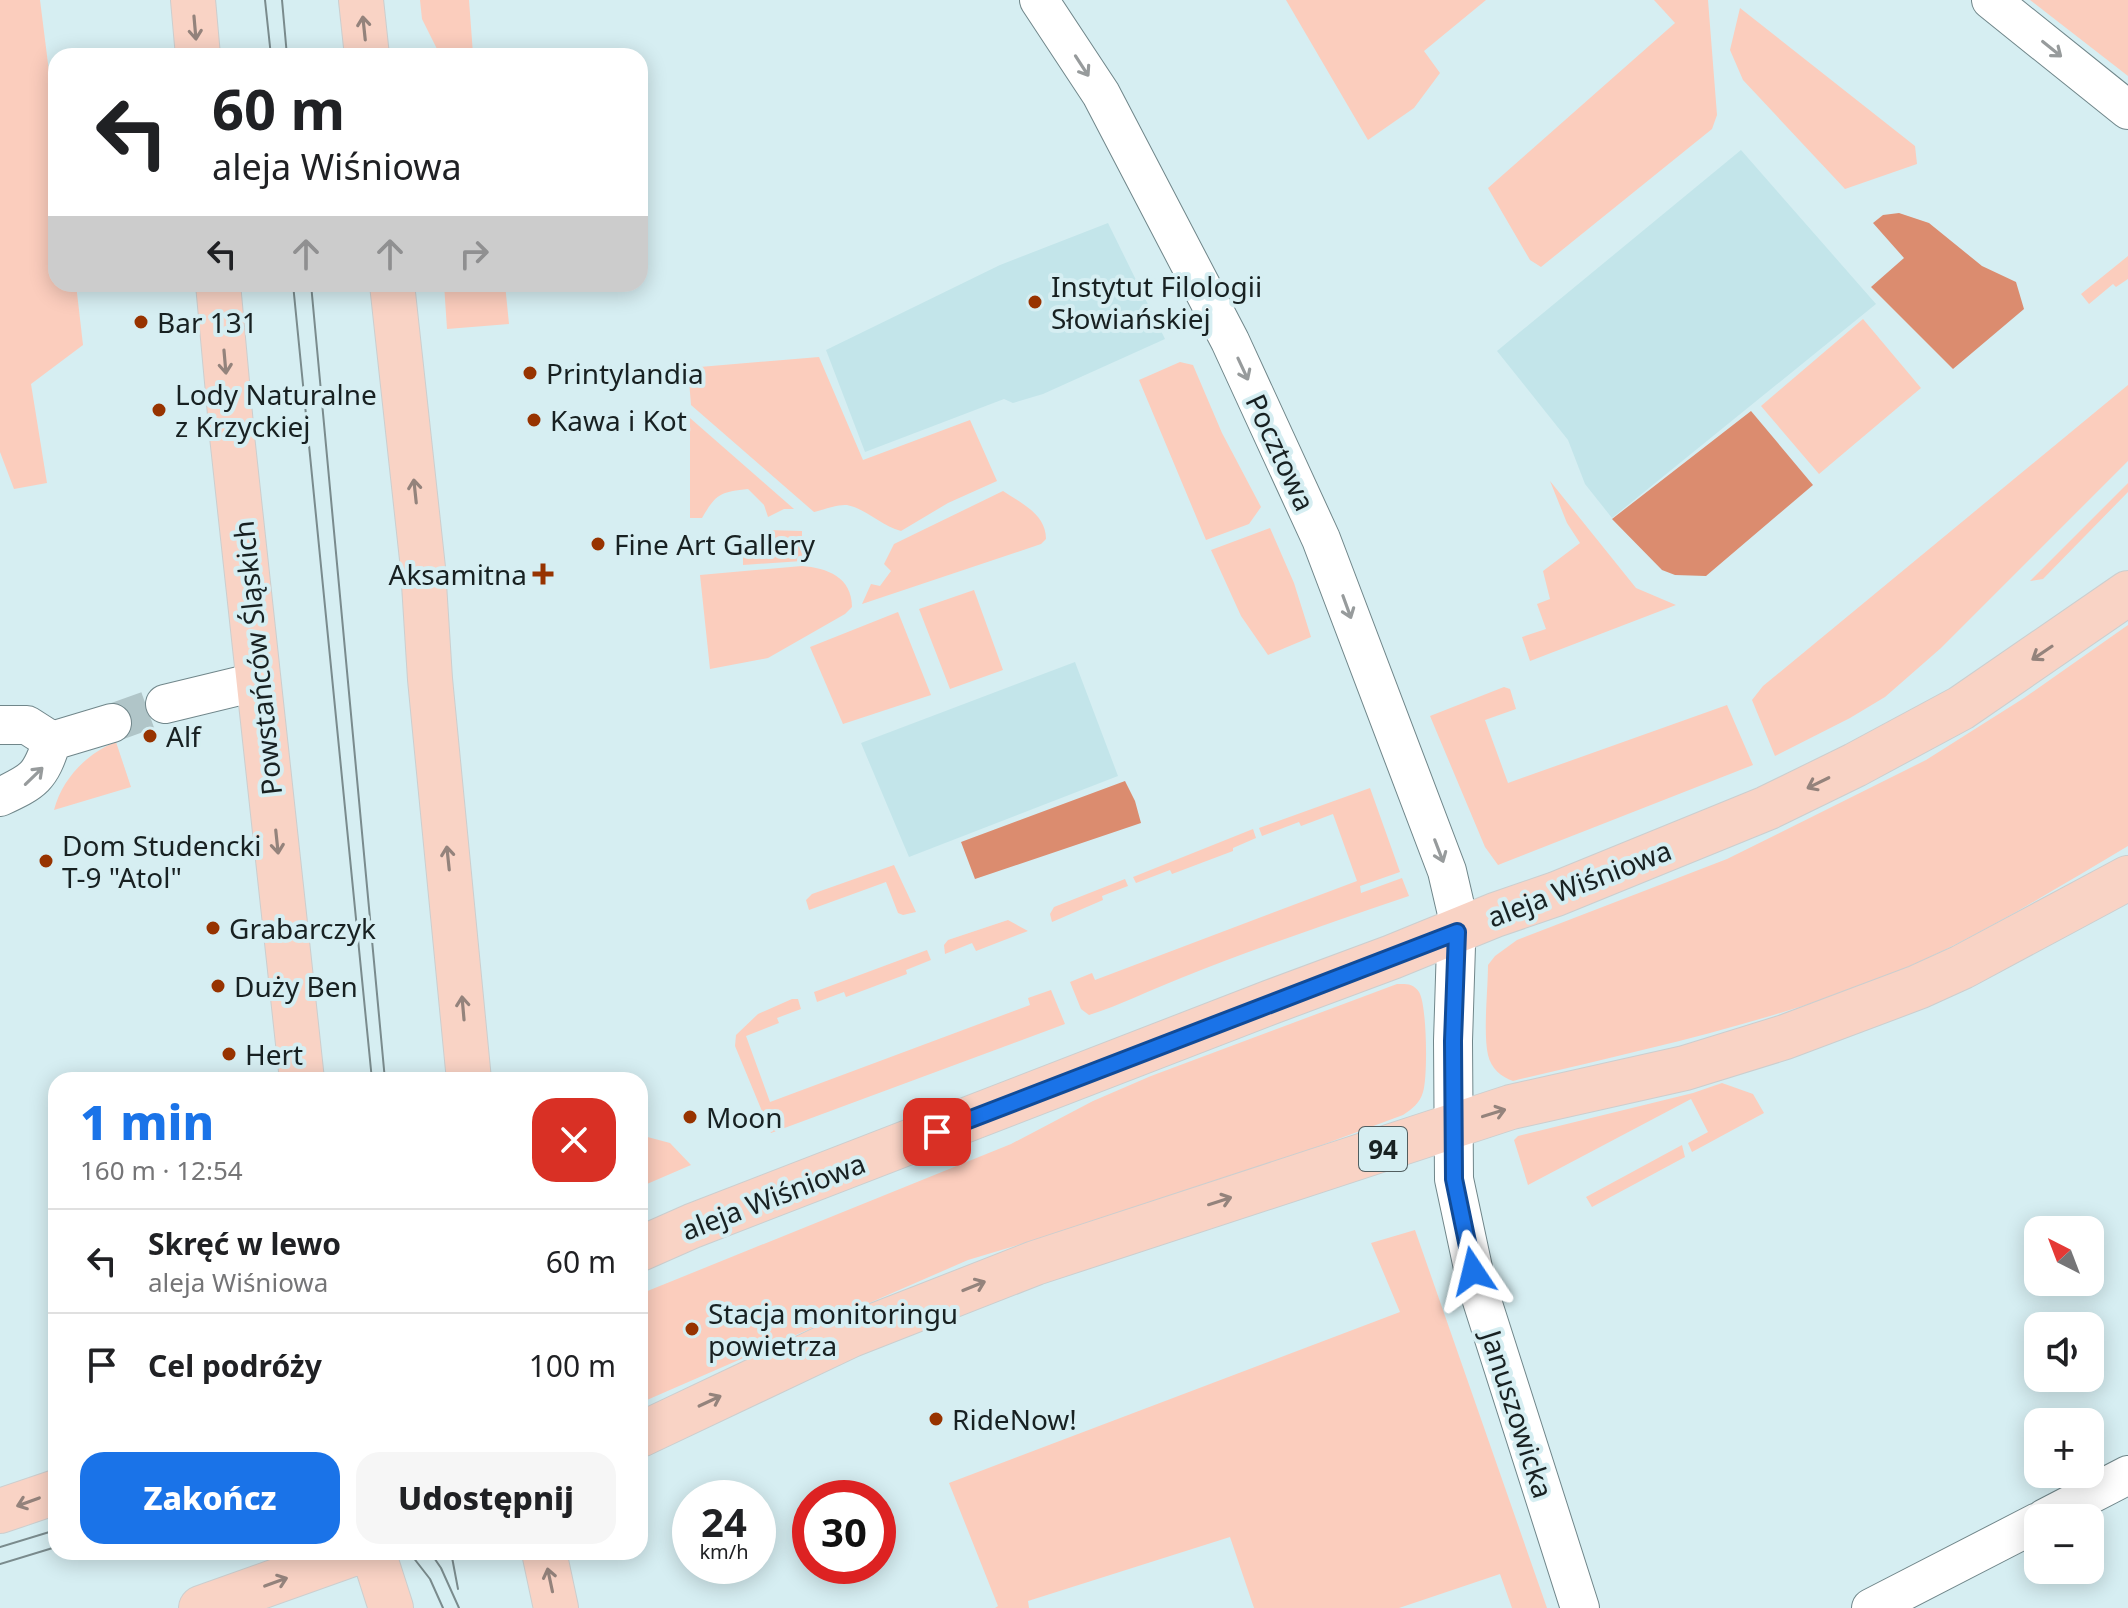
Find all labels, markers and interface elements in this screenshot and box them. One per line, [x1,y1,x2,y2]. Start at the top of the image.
one-way arrow [188,14,203,41]
one-way arrow [356,15,371,42]
one-way arrow [2041,40,2062,57]
one-way arrow [1073,54,1090,76]
text: 60 m [212,70,345,146]
icon: left [80,80,184,184]
text: aleja Wiśniowa [212,142,462,191]
icon: left [200,232,244,276]
icon: ahead [284,232,328,276]
icon: ahead [368,232,412,276]
icon: right [452,232,496,276]
place label: Instytut Filologii Słowiańskiej [1051,267,1262,337]
marker: Instytut Filologii Słowiańskiej [1026,293,1044,311]
place label: Bar 131 [157,303,258,341]
marker: Bar 131 [132,313,150,331]
one-way arrow [218,348,233,375]
place label: Printylandia [546,354,704,392]
one-way arrow [1236,357,1251,381]
marker: Printylandia [521,364,539,382]
place label: Lody Naturalne z Krzyckiej [175,375,377,445]
street label: Pocztowa [1237,387,1325,517]
marker: Lody Naturalne z Krzyckiej [150,401,168,419]
place label: Kawa i Kot [550,401,687,439]
marker: Kawa i Kot [525,411,543,429]
one-way arrow [407,478,422,504]
street label: Powstańców Śląskich [224,519,290,797]
place label: Fine Art Gallery [614,525,816,563]
marker: Fine Art Gallery [589,535,607,553]
place label: Aksamitna [389,555,527,593]
marker: Aksamitna [534,565,552,583]
one-way arrow [1341,594,1356,619]
one-way arrow [2031,645,2054,661]
place label: Alf [166,717,202,755]
marker: Alf [141,727,159,745]
one-way arrow [24,766,44,785]
one-way arrow [1806,776,1830,792]
place label: Dom Studencki T-9 "Atol" [62,826,262,896]
one-way arrow [269,828,284,855]
street label: aleja Wiśniowa [1482,830,1676,936]
one-way arrow [1432,838,1447,863]
one-way arrow [440,845,455,872]
marker: Dom Studencki T-9 "Atol" [37,852,55,870]
place label: Grabarczyk [229,909,376,947]
marker: Grabarczyk [204,919,222,937]
place label: Duży Ben [234,967,358,1005]
marker: Duży Ben [209,977,227,995]
one-way arrow [456,995,471,1022]
place label: Hert [245,1035,303,1073]
marker: Hert [220,1045,238,1063]
text: 1 min [80,1089,214,1154]
button: close [532,1098,616,1182]
place label: Moon [706,1098,783,1136]
pin [903,1098,971,1166]
one-way arrow [1481,1104,1506,1119]
marker: Moon [681,1108,699,1126]
icon: arrive [915,1110,959,1154]
road number: 94 [1359,1127,1407,1171]
street label: aleja Wiśniowa [676,1143,870,1249]
text: 160 m · 12:54 [80,1152,243,1188]
one-way arrow [1207,1192,1232,1207]
north arrow [2024,1216,2104,1296]
map controls [2024,1216,2104,1584]
text: Skręć w lewo [148,1223,341,1264]
position arrow [1431,1229,1515,1313]
icon: left [80,1239,124,1283]
text: 60 m [546,1241,616,1282]
text: aleja Wiśniowa [148,1264,328,1300]
one-way arrow [961,1278,986,1292]
place label: Stacja monitoringu powietrza [708,1294,958,1364]
button: sound [2024,1312,2104,1392]
marker: Stacja monitoringu powietrza [683,1320,701,1338]
street label: Januszowicka [1472,1322,1563,1503]
icon: arrive [80,1343,124,1387]
text: Cel podróży [148,1345,322,1386]
text: 100 m [529,1345,616,1386]
one-way arrow [698,1393,722,1408]
place label: RideNow! [952,1400,1077,1438]
button: + [2024,1408,2104,1488]
marker: RideNow! [927,1410,945,1428]
button: Zakończ [80,1452,340,1544]
button: Udostępnij [356,1452,616,1544]
speed limit sign: 30 [792,1480,896,1584]
text: 24 [701,1494,747,1549]
one-way arrow [16,1495,41,1510]
button: − [2024,1504,2104,1584]
text: km/h [699,1538,749,1565]
one-way arrow [542,1568,557,1593]
one-way arrow [263,1574,288,1588]

